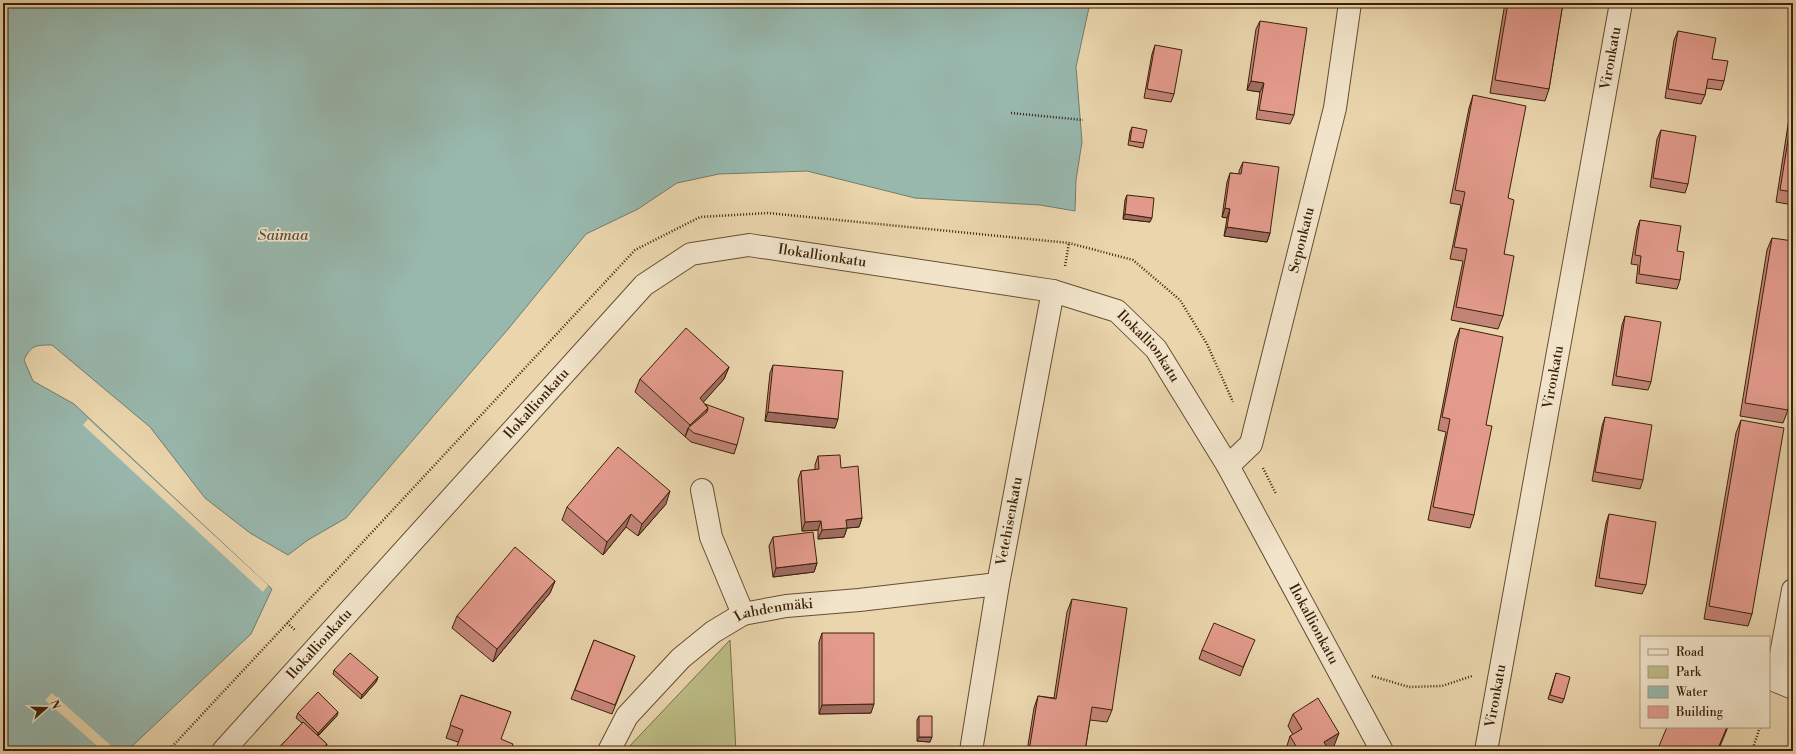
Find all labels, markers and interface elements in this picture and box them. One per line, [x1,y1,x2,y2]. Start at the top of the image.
street label: Vironkatu [1596,25,1626,92]
street label: Seponkatu [1285,205,1319,275]
water label: Saimaa [258,226,309,245]
street label: Ilokallionkatu [777,240,868,272]
street label: Ilokallionkatu [1113,307,1183,386]
street label: Vironkatu [1539,344,1568,411]
street label: Ilokallionkatu [500,365,573,443]
street label: Vetehisenkatu [992,475,1027,568]
street label: Ilokallionkatu [1284,581,1343,668]
street label: Lahdenmäki [731,595,814,626]
street label: Ilokallionkatu [283,605,356,683]
legend [1640,636,1770,728]
text: Road [1676,645,1704,660]
street label: Vironkatu [1481,663,1510,730]
text: Park [1676,665,1702,680]
text: Water [1675,685,1708,700]
north arrow [26,688,66,728]
text: N [46,698,63,712]
text: Building [1675,705,1724,720]

